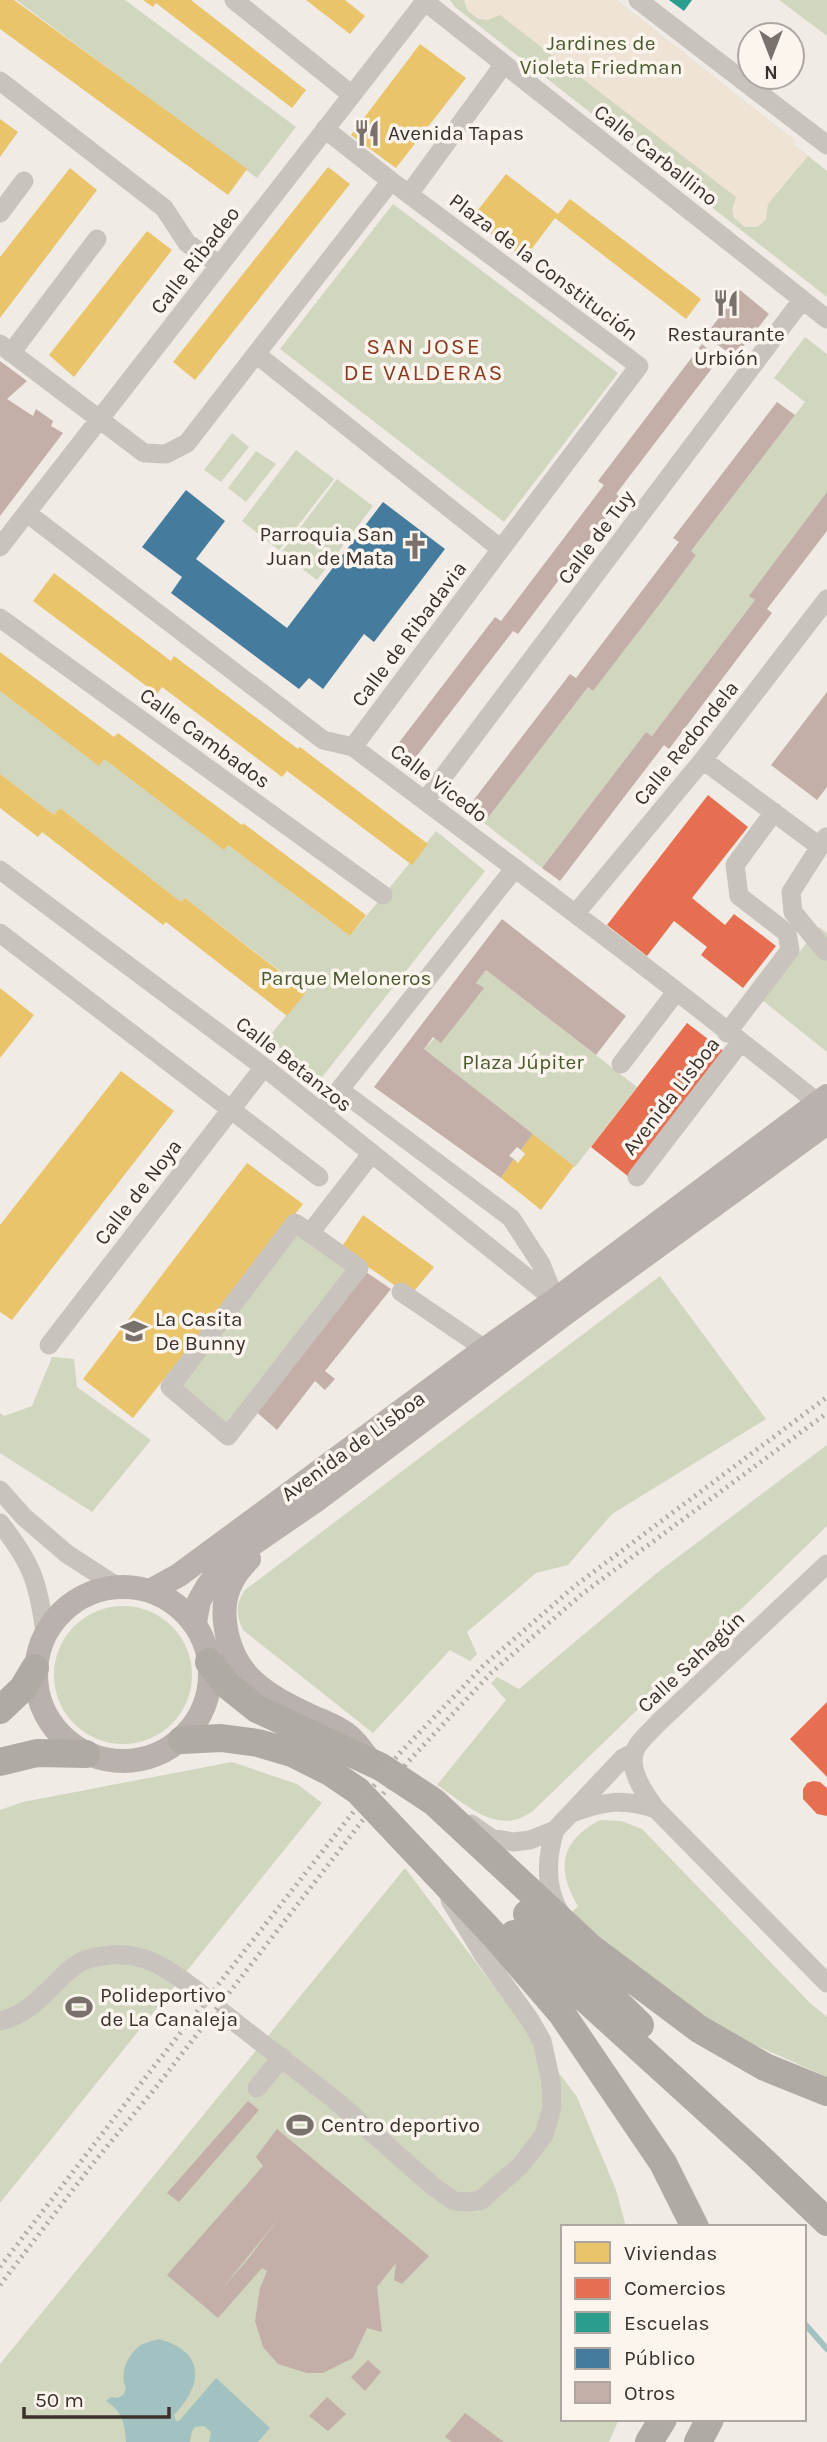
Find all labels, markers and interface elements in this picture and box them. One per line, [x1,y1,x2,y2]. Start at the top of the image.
north arrow [736,21,806,91]
park label: Jardines de Violeta Friedman [520,31,682,79]
text: N [764,61,778,83]
street label: Calle Carballino [589,99,723,211]
restaurant icon: Avenida Tapas [352,118,382,148]
place label: Avenida Tapas [388,121,524,145]
street label: Plaza de la Constitución [445,188,643,346]
street label: Calle Ribadeo [146,201,244,319]
restaurant icon: Restaurante Urbión [711,288,741,318]
place label: Restaurante Urbión [667,322,785,370]
district label: SAN JOSE DE VALDERAS [343,333,505,386]
street label: Calle de Tuy [553,485,639,589]
place label: Parroquia San Juan de Mata [259,522,394,570]
church icon: Parroquia San Juan de Mata [400,531,430,561]
street label: Calle de Ribadavia [347,557,471,711]
street label: Calle Redondela [629,676,743,810]
street label: Calle Cambados [135,683,275,793]
street label: Calle Vicedo [386,739,492,827]
park label: Parque Meloneros [260,966,432,990]
street label: Calle Betanzos [231,1011,357,1117]
street label: Avenida Lisboa [617,1032,725,1160]
park label: Plaza Júpiter [462,1050,584,1074]
street label: Calle de Noya [89,1134,187,1250]
place label: La Casita De Bunny [155,1307,246,1355]
school or university icon: La Casita De Bunny [119,1316,149,1346]
street label: Avenida de Lisboa [277,1386,429,1506]
street label: Calle Sahagún [632,1606,750,1718]
place label: Polideportivo de La Canaleja [100,1983,238,2031]
sports icon: Polideportivo de La Canaleja [64,1992,94,2022]
sports icon: Centro deportivo [285,2110,315,2140]
place label: Centro deportivo [321,2113,480,2137]
legend [561,2225,806,2421]
text: Viviendas [624,2241,717,2265]
text: Comercios [624,2276,726,2300]
text: Escuelas [624,2311,710,2335]
text: Público [624,2346,695,2370]
scale bar [24,2376,170,2420]
text: Otros [624,2381,676,2405]
text: 50 m [35,2388,84,2412]

